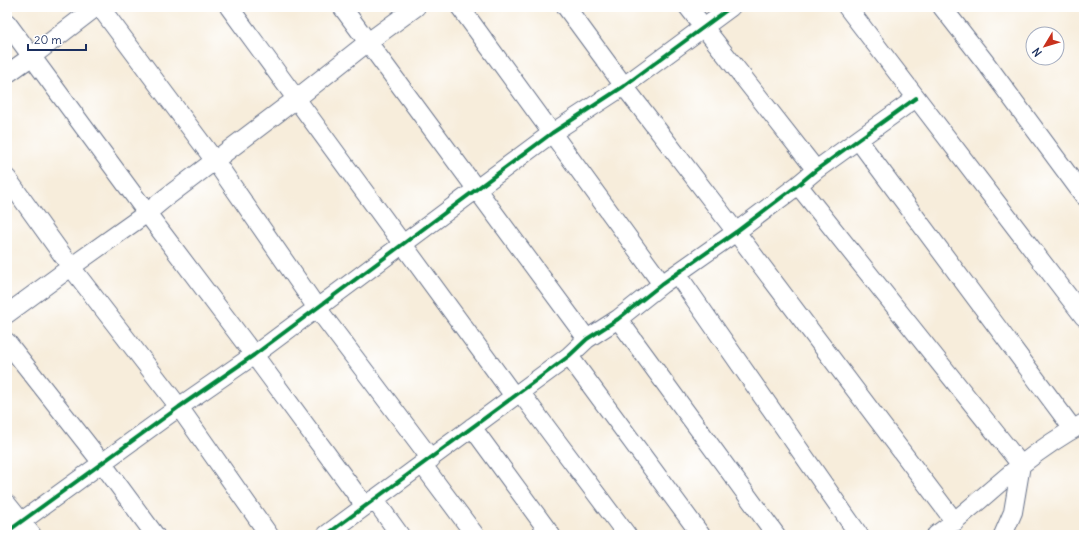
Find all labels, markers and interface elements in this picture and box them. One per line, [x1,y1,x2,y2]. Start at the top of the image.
scale bar [28,26,86,52]
north arrow [1025,26,1065,66]
text: 20 m [34,32,62,47]
text: N [1029,45,1045,59]

